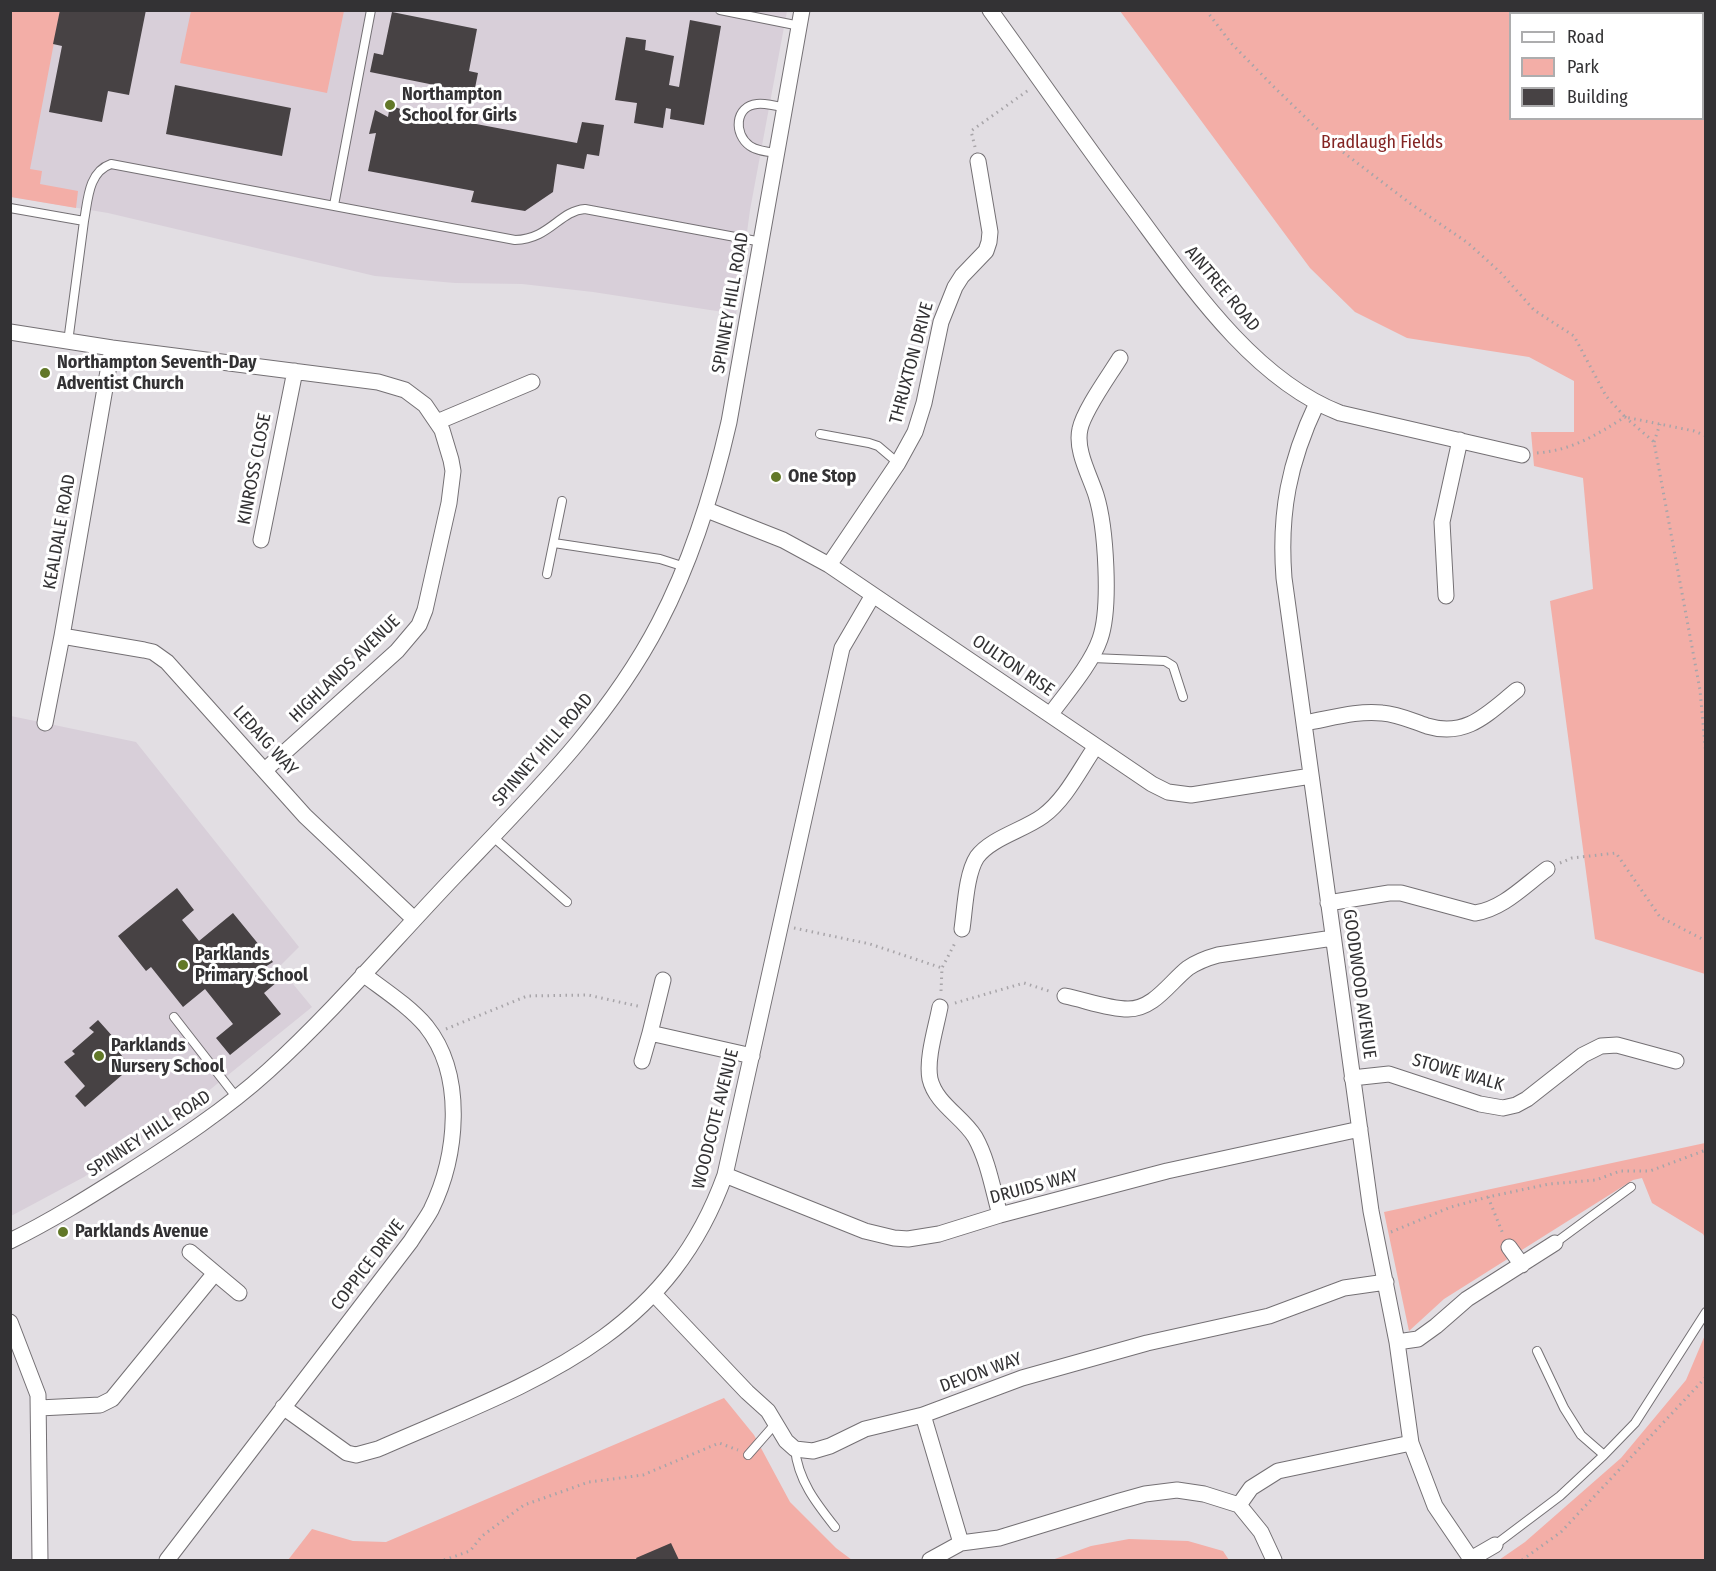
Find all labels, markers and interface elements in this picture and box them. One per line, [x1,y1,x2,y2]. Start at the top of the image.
legend [1509,12,1704,120]
text: Road [1567,26,1604,48]
text: Park [1567,56,1599,78]
place label: Northampton School for Girls [402,84,517,127]
text: Building [1567,86,1628,108]
marker: Northampton School for Girls [383,98,397,112]
park label: Bradlaugh Fields [1321,132,1443,154]
street label: SPINNEY HILL ROAD [708,231,754,375]
street label: AINTREE ROAD [1180,242,1264,336]
street label: THRUXTON DRIVE [885,300,939,426]
place label: Northampton Seventh-Day Adventist Church [57,352,256,394]
marker: Northampton Seventh-Day Adventist Church [38,366,52,380]
street label: KINROSS CLOSE [234,411,276,527]
place label: One Stop [788,466,856,488]
marker: One Stop [769,470,783,484]
street label: KEALDALE ROAD [39,473,81,591]
street label: HIGHLANDS AVENUE [285,611,405,727]
street label: OULTON RISE [968,631,1058,701]
street label: SPINNEY HILL ROAD [488,689,598,811]
street label: LEDAIG WAY [228,702,302,780]
street label: GOODWOOD AVENUE [1338,908,1380,1060]
place label: Parklands Primary School [195,944,308,986]
marker: Parklands Primary School [176,958,190,972]
place label: Parklands Nursery School [111,1035,224,1078]
street label: WOODCOTE AVENUE [688,1047,744,1191]
marker: Parklands Nursery School [92,1049,106,1063]
street label: STOWE WALK [1410,1050,1506,1096]
street label: SPINNEY HILL ROAD [83,1086,215,1182]
street label: DRUIDS WAY [988,1165,1080,1209]
street label: COPPICE DRIVE [327,1215,409,1315]
place label: Parklands Avenue [75,1221,208,1243]
marker: Parklands Avenue [56,1225,70,1239]
street label: DEVON WAY [937,1348,1025,1398]

